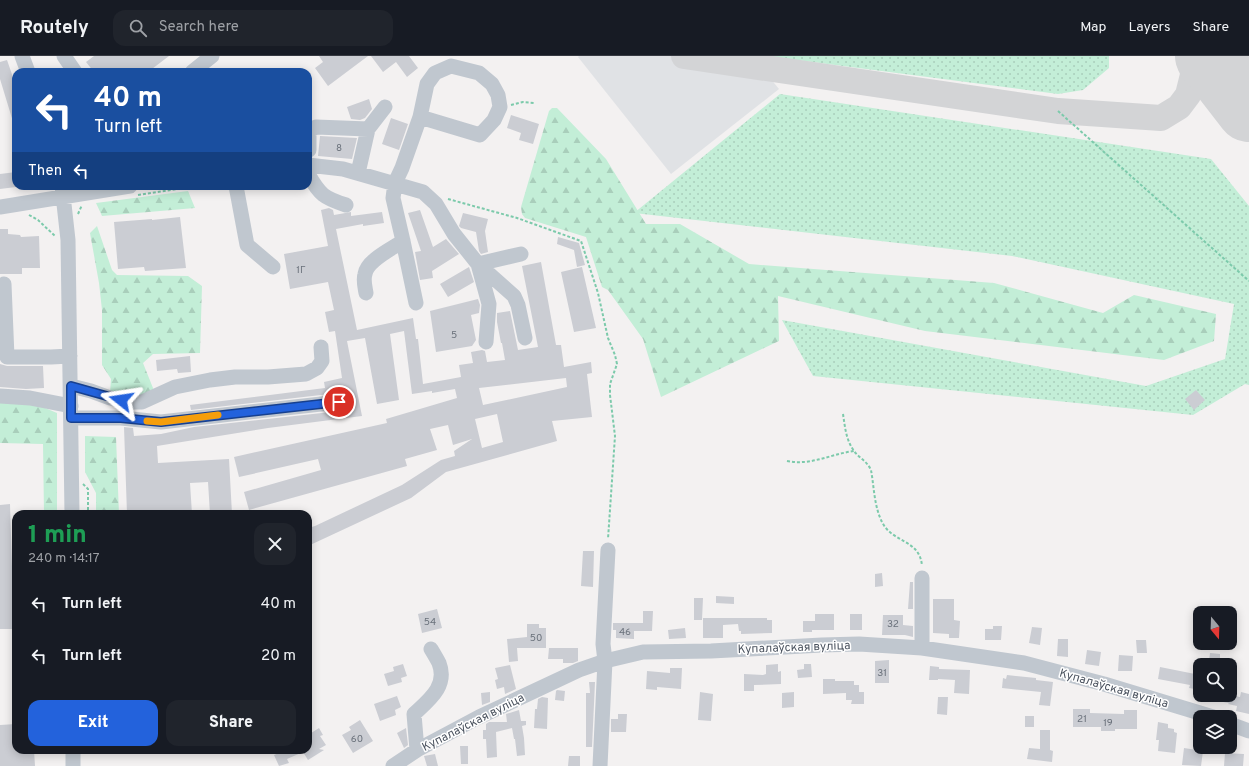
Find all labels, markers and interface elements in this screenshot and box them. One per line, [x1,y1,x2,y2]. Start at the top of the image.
search box [113,10,393,46]
text: Routely [20,16,89,40]
icon: search [127,17,149,39]
text: Search here [159,18,239,37]
text: Map [1080,19,1106,36]
text: Layers [1128,19,1170,36]
text: Share [1192,19,1229,36]
text: 40 m [94,81,162,117]
icon: left [28,84,80,136]
text: Turn left [94,116,162,139]
house number: 8 [336,142,342,155]
icon: left [70,160,92,182]
text: Then [28,162,62,181]
house number: 1Г [296,264,306,277]
house number: 5 [451,329,457,342]
position arrow [100,379,142,421]
pin [322,385,356,419]
icon: arrive [328,391,350,413]
text: 1 min [28,521,87,551]
button: close [254,523,296,565]
text: 240 m · 14:17 [28,551,100,567]
icon: left [28,593,50,615]
text: Turn left [62,595,122,614]
text: 40 m [261,595,296,614]
north arrow [1193,606,1237,650]
map controls [1193,606,1237,754]
house number: 54 [424,616,436,629]
house number: 32 [887,618,899,631]
house number: 46 [619,626,631,639]
house number: 50 [530,632,542,645]
street label: Купалаўская вуліца [737,638,851,658]
icon: left [28,645,50,667]
text: Turn left [62,647,122,666]
text: 20 m [261,647,296,666]
button: search [1193,658,1237,702]
street label: Купалаўская вуліца [1057,666,1170,712]
house number: 31 [877,667,887,680]
street label: Купалаўская вуліца [420,690,527,756]
button: Exit [28,700,158,746]
button: Share [166,700,296,746]
button: layers [1193,710,1237,754]
house number: 21 [1077,713,1087,726]
house number: 19 [1103,717,1113,730]
house number: 60 [351,733,363,746]

